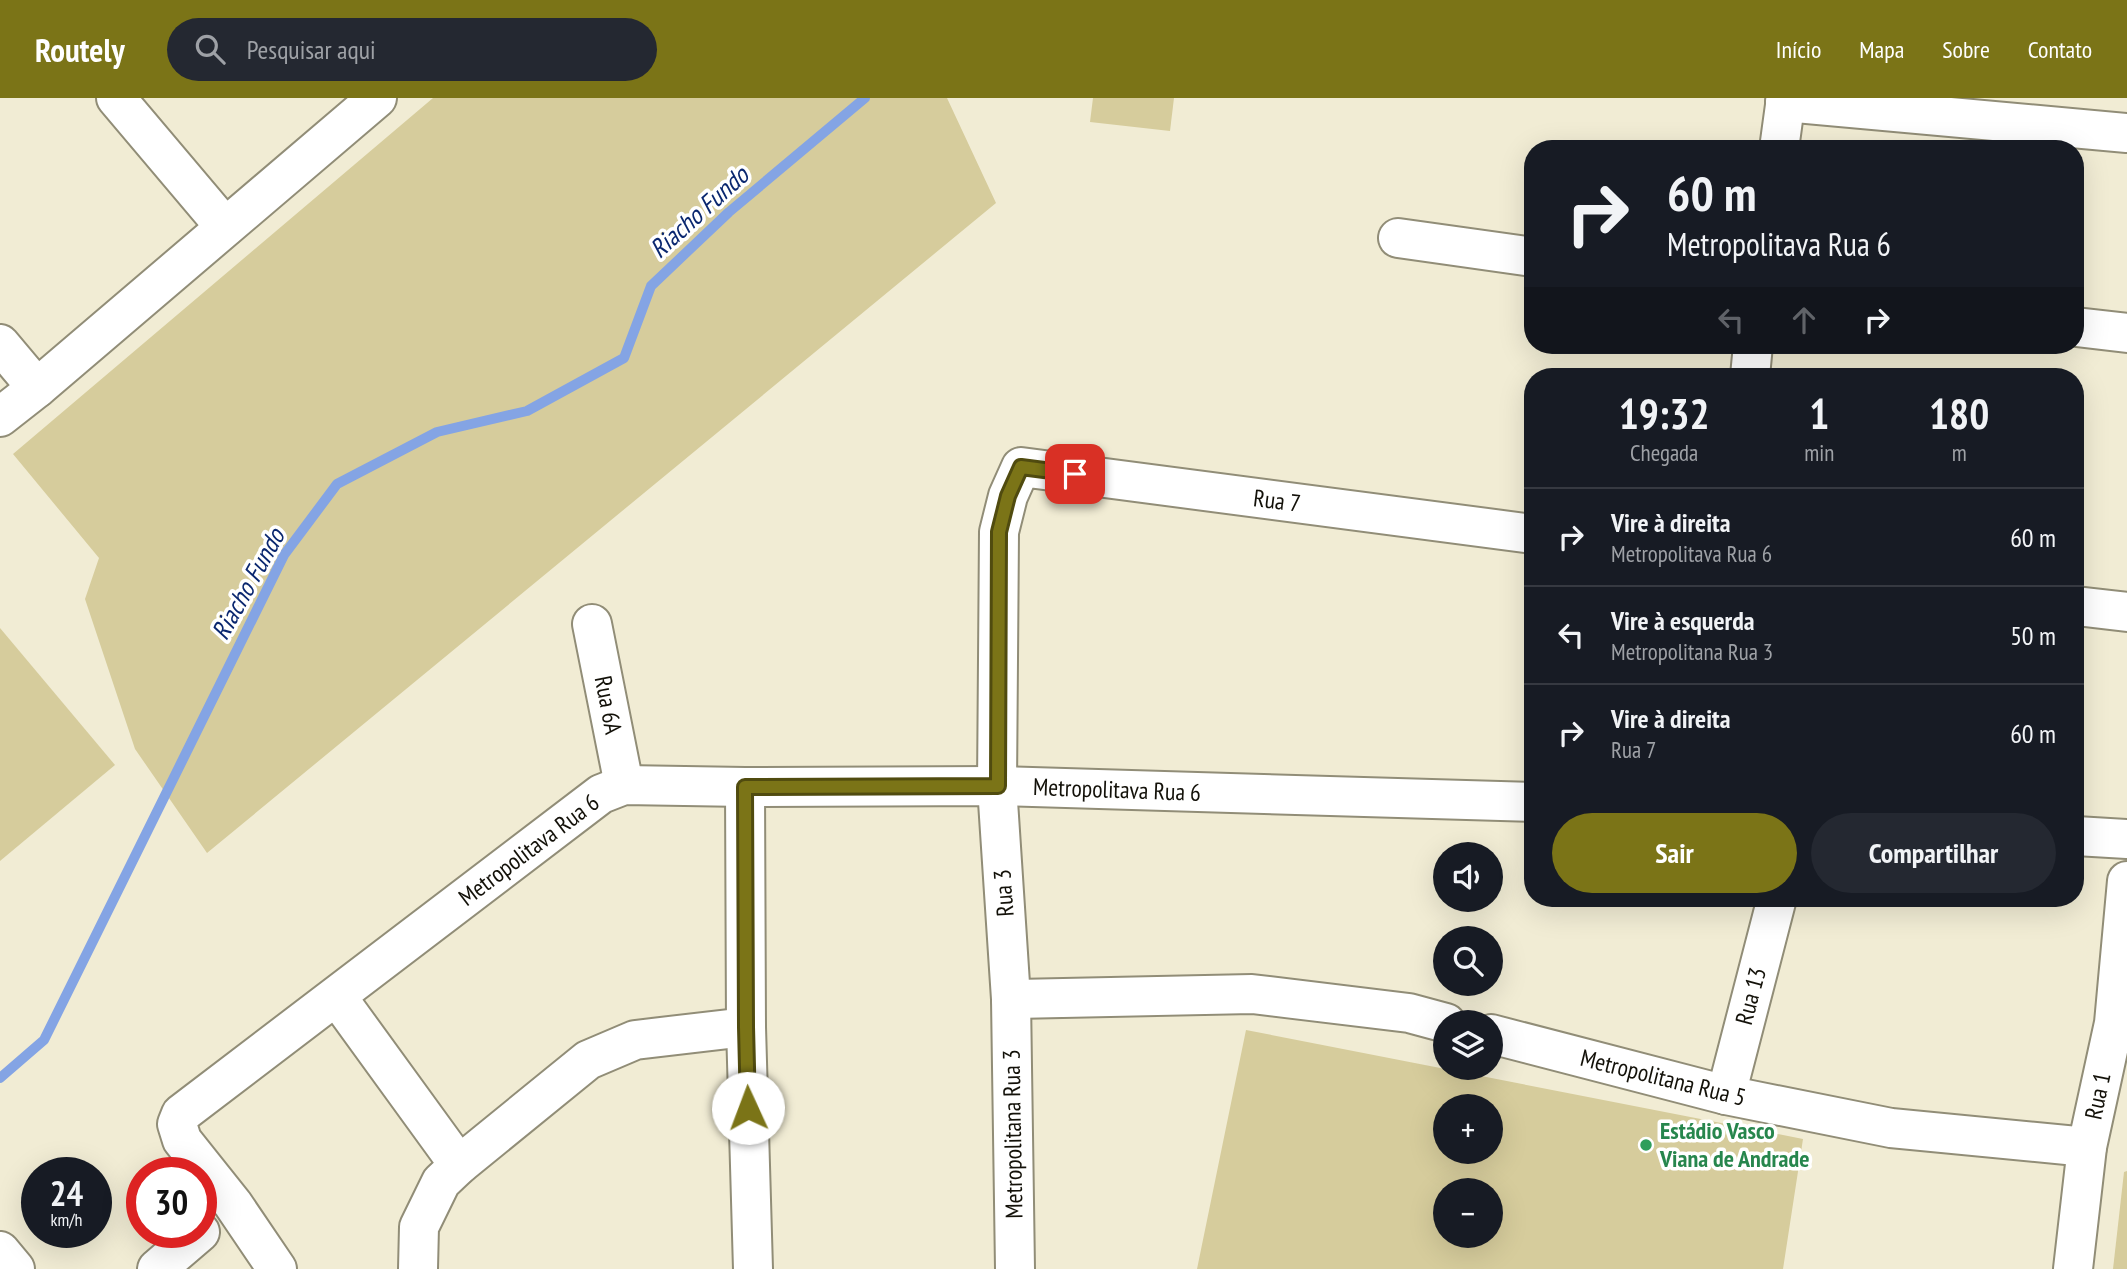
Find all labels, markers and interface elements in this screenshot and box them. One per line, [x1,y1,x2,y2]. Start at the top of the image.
search box [167,18,657,81]
text: Routely [35,28,125,71]
icon: search [191,30,229,68]
text: Pesquisar aqui [247,33,376,66]
text: Início [1776,34,1821,65]
text: Mapa [1859,34,1904,65]
text: Sobre [1942,34,1990,65]
text: Contato [2028,34,2092,65]
water label: Riacho Fundo [642,157,756,265]
text: 60 m [1667,161,1756,225]
icon: right [1552,168,1643,259]
text: Metropolitava Rua 6 [1667,223,1891,265]
icon: left [1712,301,1750,339]
icon: ahead [1785,301,1823,339]
icon: right [1858,301,1896,339]
text: 19:32 [1619,386,1710,441]
text: 1 [1809,386,1829,441]
text: 180 [1929,386,1989,441]
text: Chegada [1630,438,1698,467]
text: min [1804,438,1834,467]
text: m [1952,438,1967,467]
pin [1045,444,1105,504]
icon: arrive [1056,455,1094,493]
street label: Rua 7 [1252,482,1302,519]
text: Vire à direita [1611,506,1730,539]
icon: right [1552,518,1590,556]
water label: Riacho Fundo [204,521,292,645]
text: 60 m [2010,521,2056,554]
text: Metropolitava Rua 6 [1611,539,1772,568]
text: Vire à esquerda [1611,604,1754,637]
icon: left [1552,616,1590,654]
text: 50 m [2010,619,2056,652]
text: Metropolitana Rua 3 [1611,637,1773,666]
street label: Rua 6A [588,673,629,737]
text: Vire à direita [1611,702,1730,735]
icon: right [1552,714,1590,752]
text: 60 m [2010,717,2056,750]
text: Rua 7 [1611,735,1656,764]
street label: Metropolitava Rua 6 [1033,771,1201,808]
street label: Metropolitava Rua 6 [452,787,605,913]
button: Sair [1552,813,1797,893]
button: Compartilhar [1811,813,2056,893]
map controls [1433,842,1503,1248]
button: sound [1433,842,1503,912]
street label: Rua 3 [986,868,1021,918]
button: search [1433,926,1503,996]
street label: Rua 13 [1728,964,1773,1028]
button: layers [1433,1010,1503,1080]
street label: Metropolitana Rua 5 [1577,1042,1749,1113]
street label: Metropolitana Rua 3 [996,1049,1029,1219]
street label: Rua 1 [2077,1069,2118,1122]
position arrow [711,1071,785,1145]
button: + [1433,1094,1503,1164]
place label: Estádio Vasco Viana de Andrade [1659,1115,1809,1174]
marker: Estádio Vasco Viana de Andrade [1638,1137,1654,1153]
speed limit sign: 30 [126,1157,217,1248]
text: 24 [50,1170,83,1216]
button: − [1433,1178,1503,1248]
text: km/h [51,1208,82,1231]

